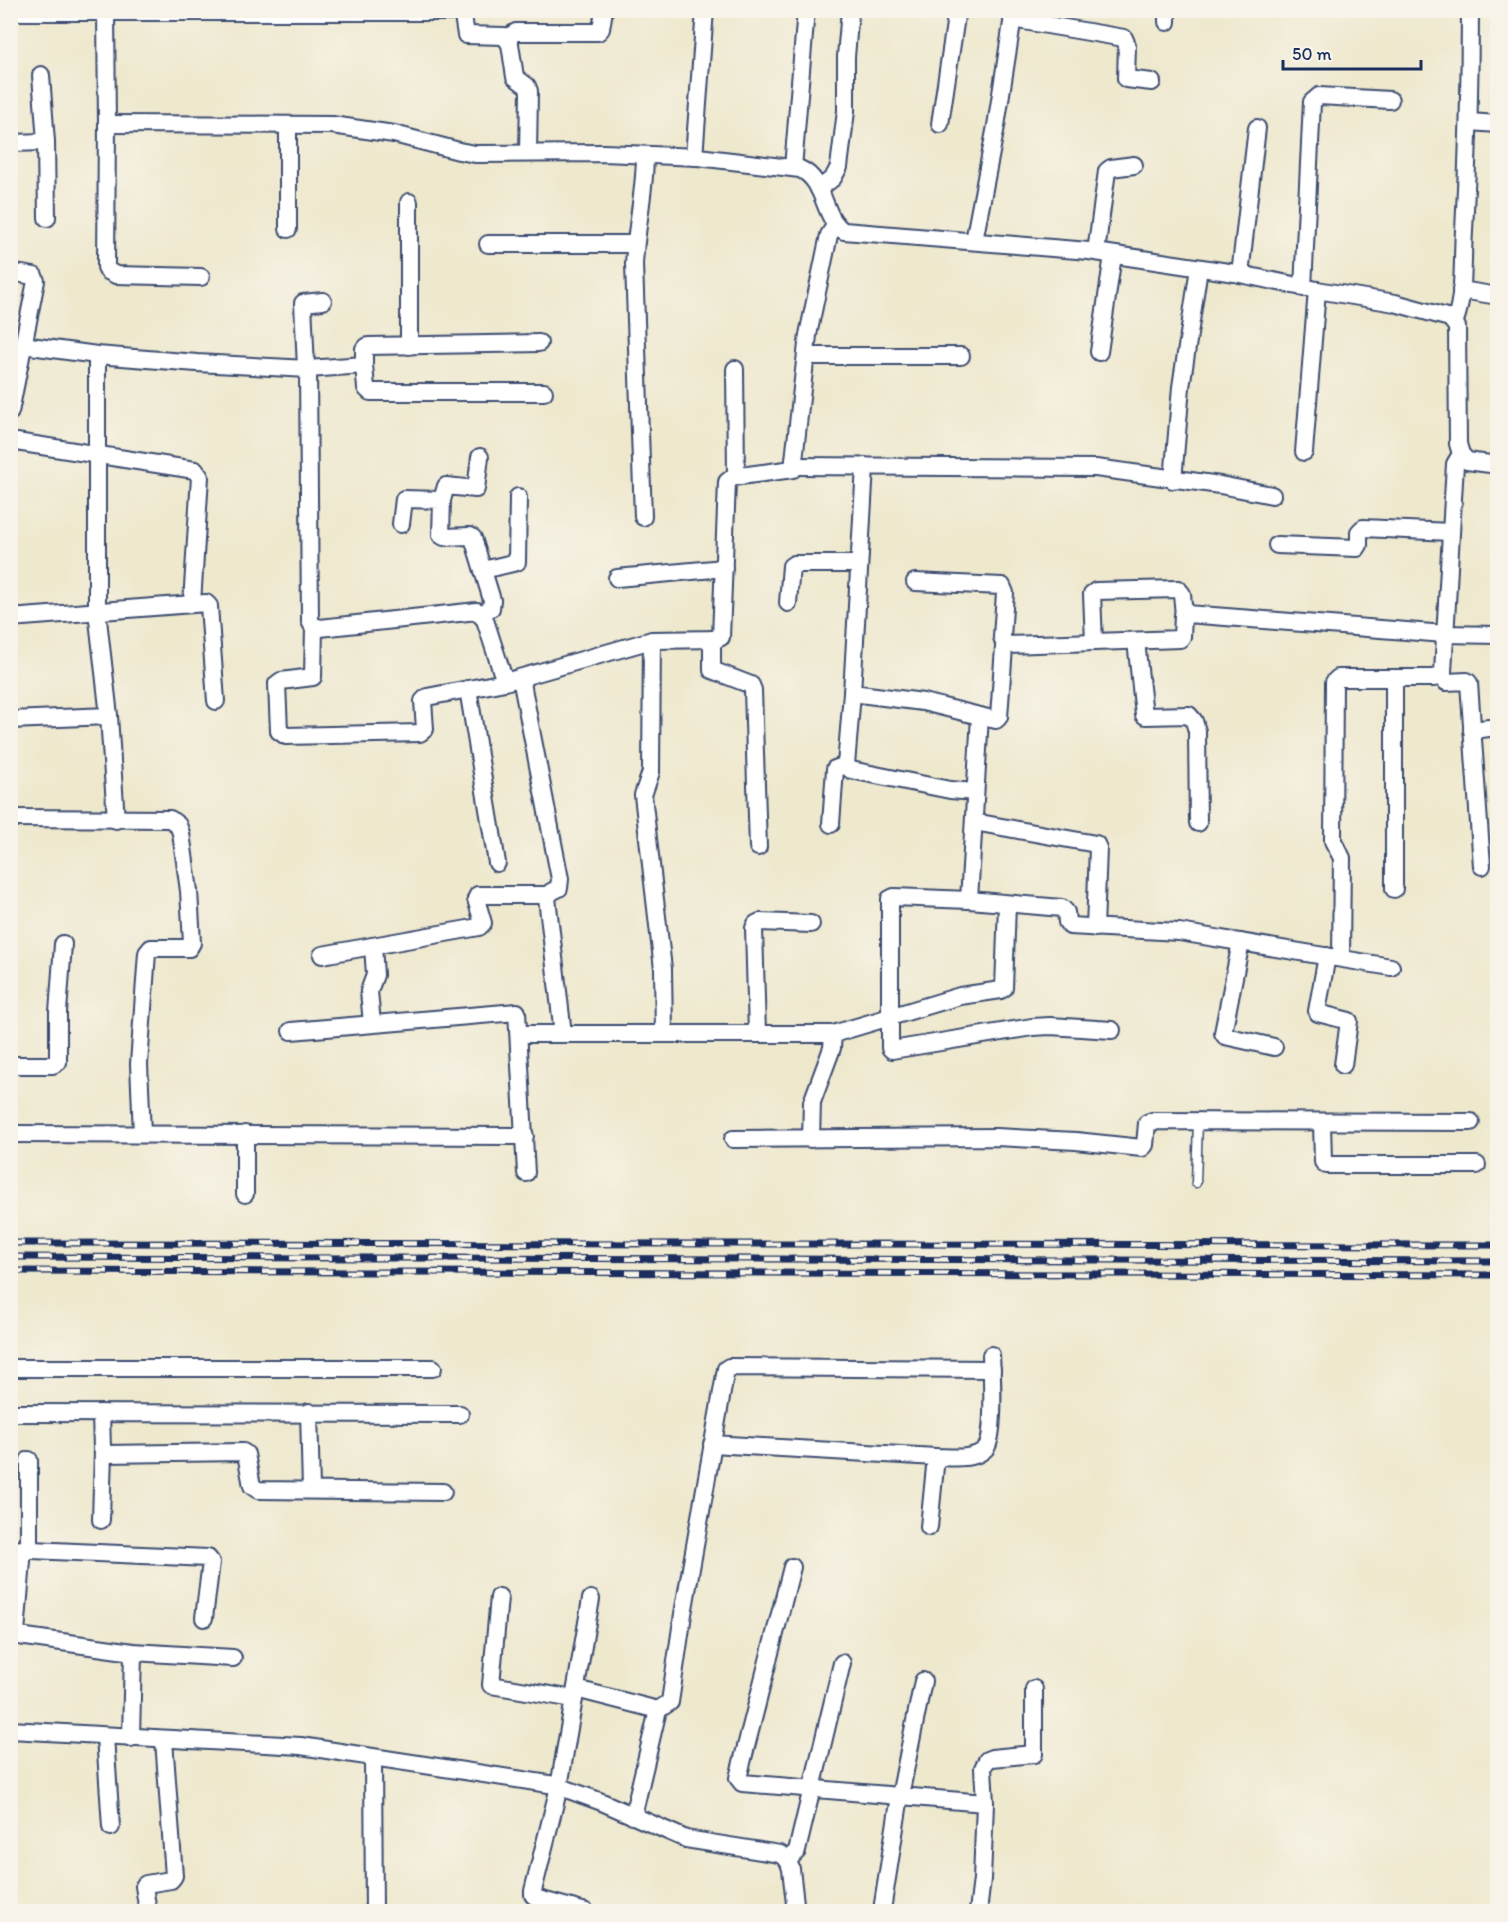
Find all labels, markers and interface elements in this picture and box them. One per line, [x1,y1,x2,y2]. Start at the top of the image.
scale bar [1283,33,1421,71]
text: 50 m [1292,43,1332,65]

